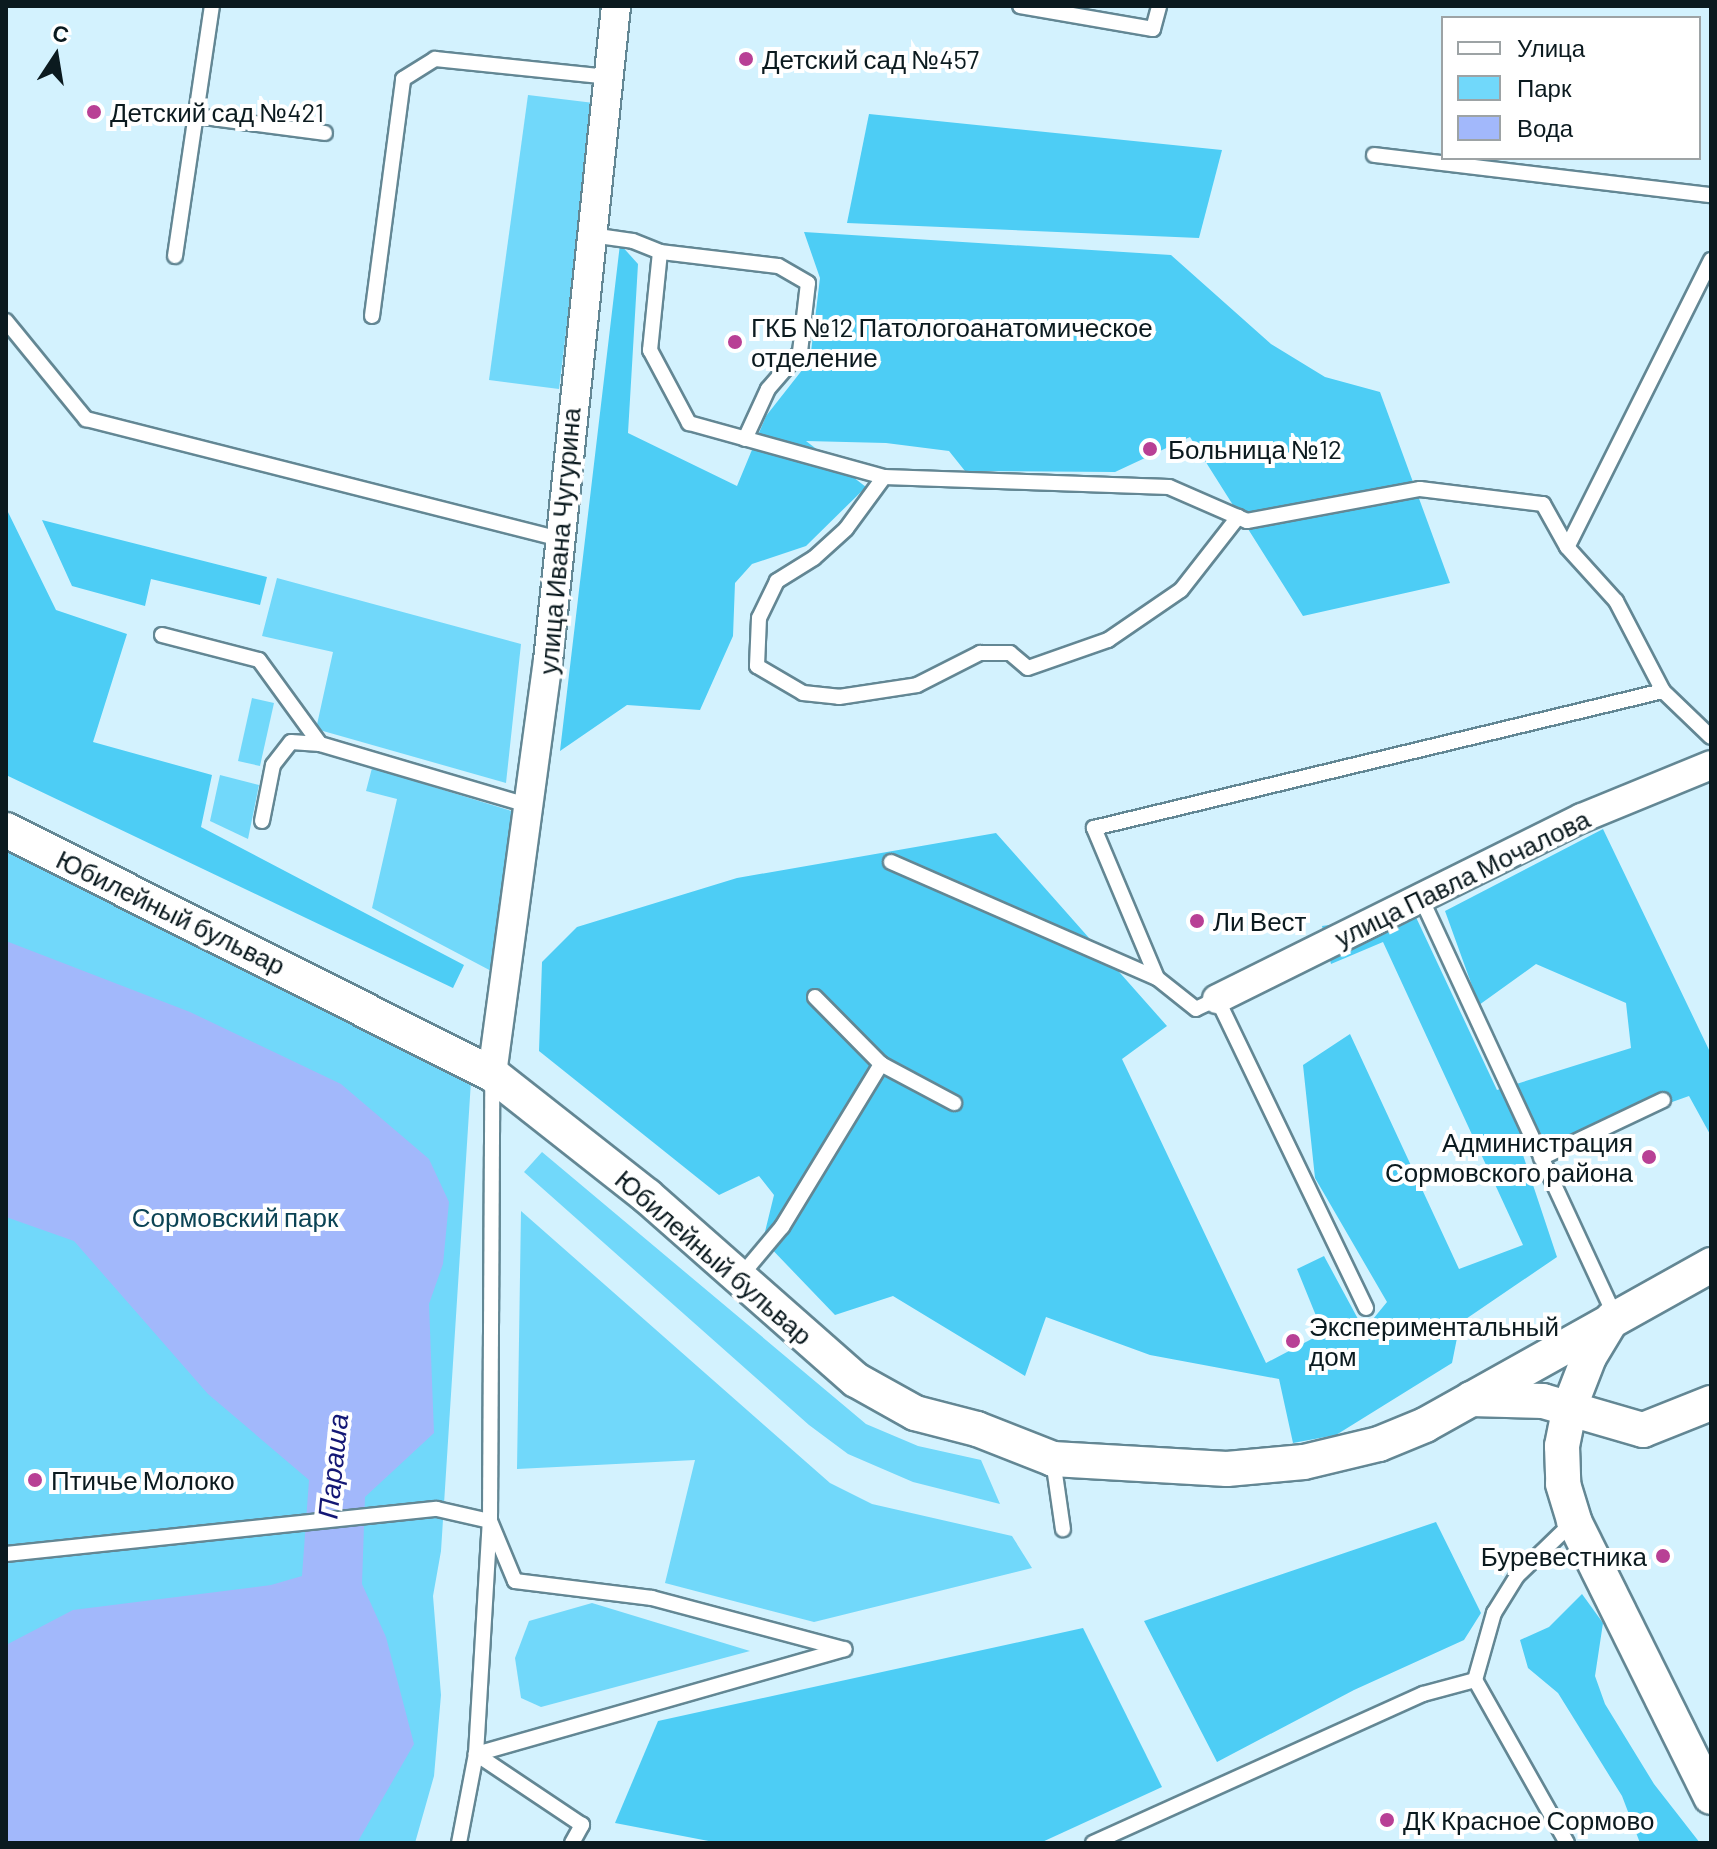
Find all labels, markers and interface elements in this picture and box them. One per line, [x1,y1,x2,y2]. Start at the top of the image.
north arrow [16,16,96,96]
legend [1441,16,1701,160]
text: С [51,18,71,47]
text: Улица [1517,33,1585,62]
place label: Детский сад №457 [762,43,979,75]
marker: Детский сад №457 [737,50,755,68]
text: Парк [1517,73,1571,102]
place label: Детский сад №421 [110,96,324,128]
marker: Детский сад №421 [85,103,103,121]
text: Вода [1517,113,1573,142]
place label: ГКБ №12 Патологоанатомическое отделение [751,311,1153,372]
marker: ГКБ №12 Патологоанатомическое отделение [726,333,744,351]
street label: улица Ивана Чугурина [532,406,586,676]
place label: Больница №12 [1168,433,1342,465]
marker: Больница №12 [1139,438,1161,460]
street label: улица Павла Мочалова [1330,803,1594,953]
street label: Юбилейный бульвар [52,843,290,981]
place label: Ли Вест [1213,905,1306,937]
marker: Ли Вест [1188,912,1206,930]
place label: Администрация Сормовского района [1385,1126,1633,1188]
marker: Администрация Сормовского района [1640,1148,1658,1166]
street label: Юбилейный бульвар [609,1163,819,1351]
park label: Сормовский парк [132,1201,338,1233]
place label: Экспериментальный дом [1309,1310,1559,1372]
marker: Экспериментальный дом [1284,1332,1302,1350]
water label: Параша [310,1412,354,1520]
place label: Птичье Молоко [51,1464,235,1496]
marker: Птичье Молоко [26,1471,44,1489]
place label: Буревестника [1481,1540,1647,1572]
marker: Буревестника [1654,1547,1672,1565]
place label: ДК Красное Сормово [1403,1804,1655,1836]
marker: ДК Красное Сормово [1378,1811,1396,1829]

